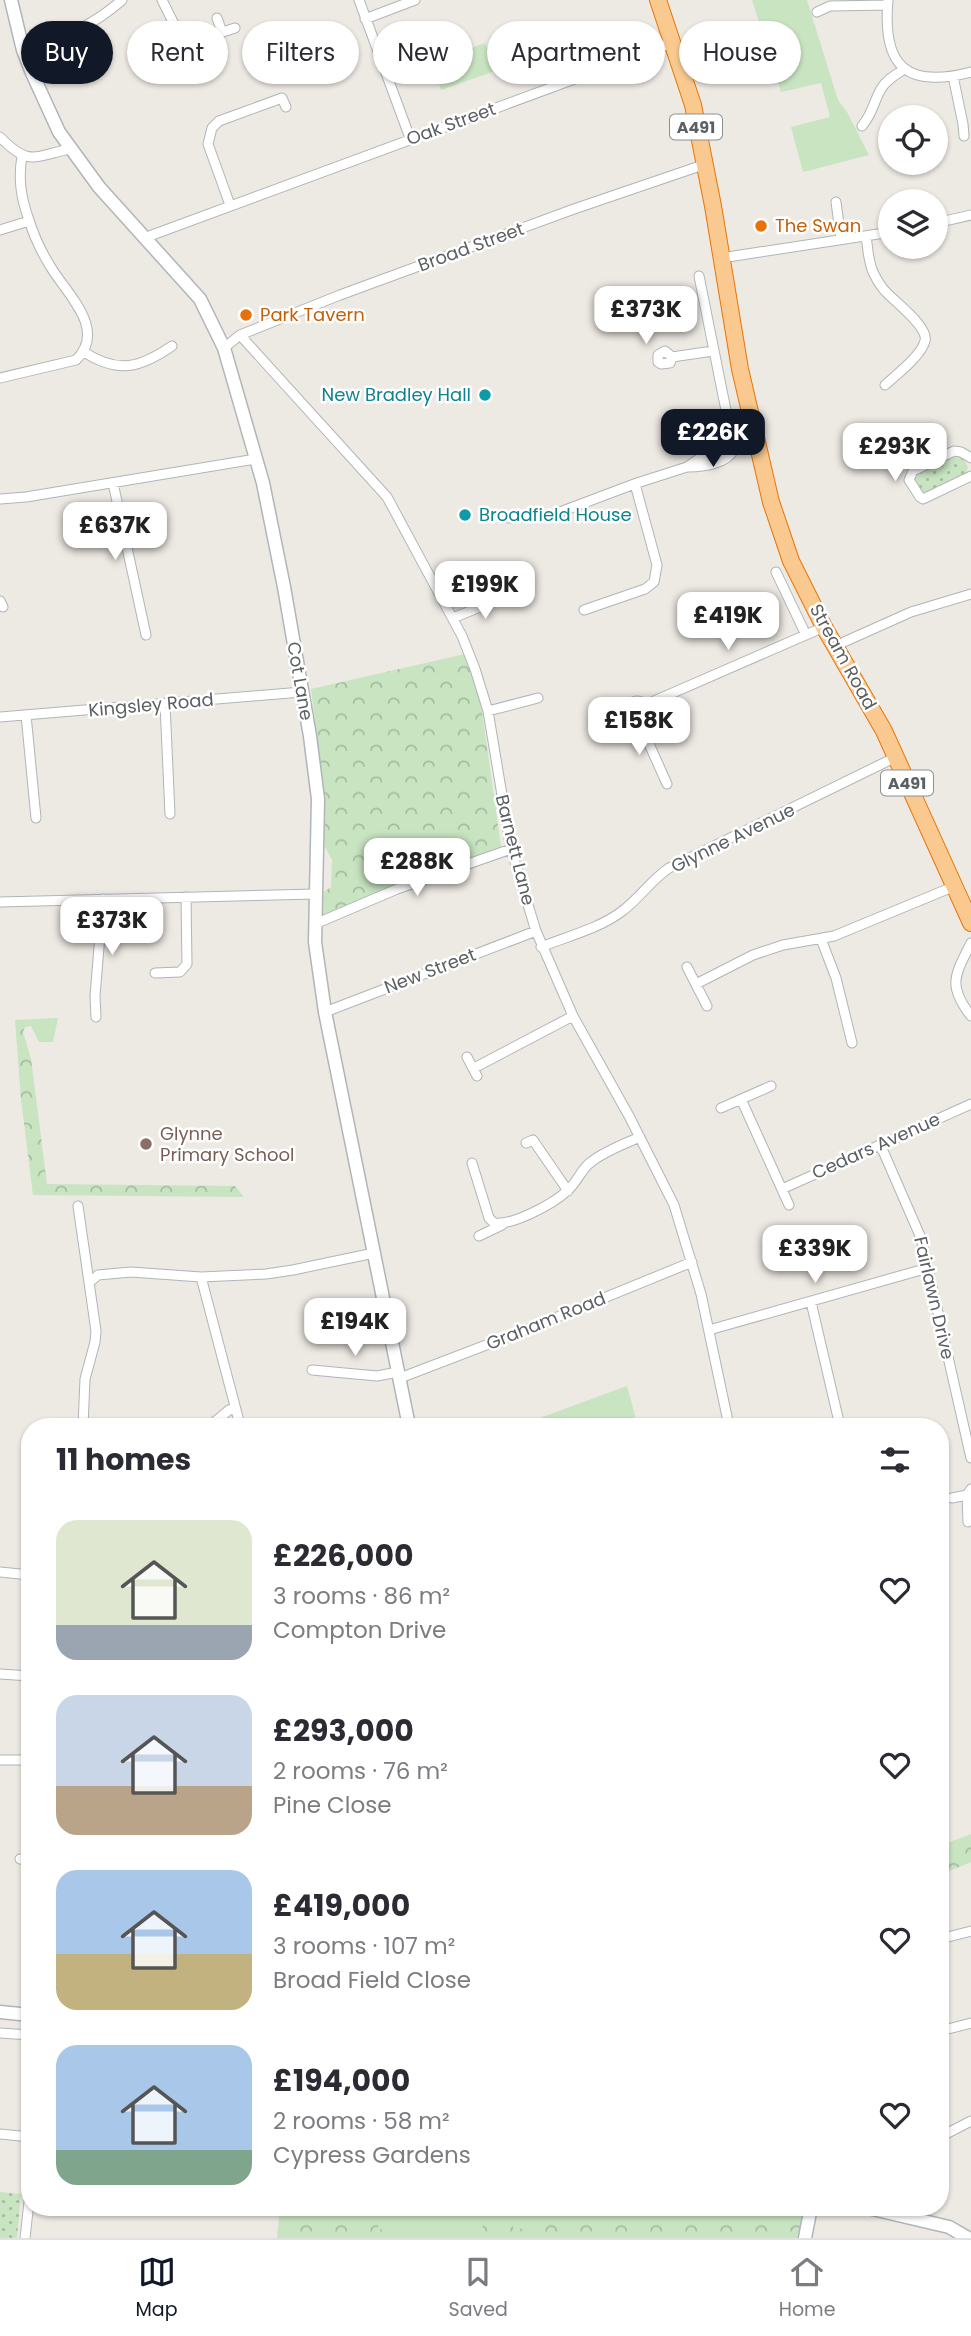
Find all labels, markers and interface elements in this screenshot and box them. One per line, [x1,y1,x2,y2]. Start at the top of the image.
chip: Buy [21,21,113,84]
chip: Rent [127,21,228,84]
chip: Filters [242,21,359,84]
chip: New [373,21,473,84]
chip: Apartment [487,21,665,84]
chip: House [679,21,801,84]
street label: Oak Street [403,96,499,151]
map controls [878,105,948,259]
button: locate [878,105,948,175]
road number: A491 [670,114,722,140]
button: layers [878,189,948,259]
place label: The Swan [775,213,861,238]
street label: Broad Street [414,216,527,277]
marker: The Swan [753,218,769,234]
pin: £373K [597,286,695,346]
text: £373K [610,293,682,325]
place label: Park Tavern [260,302,365,327]
marker: Park Tavern [238,307,254,323]
place label: New Bradley Hall [322,382,471,407]
marker: New Bradley Hall [477,387,493,403]
pin: £226K [664,410,762,469]
text: £226K [677,416,749,448]
pin: £293K [846,424,944,483]
text: £293K [859,430,931,462]
place label: Broadfield House [479,502,632,527]
pin: £637K [66,503,164,562]
marker: Broadfield House [457,507,473,523]
text: £637K [79,509,151,541]
pin: £199K [436,562,534,621]
text: £199K [451,568,519,600]
pin: £419K [679,592,777,652]
text: £419K [693,599,763,631]
street label: Stream Road [804,599,883,714]
street label: Cot Lane [281,640,320,722]
street label: Kingsley Road [87,687,215,722]
pin: £158K [590,698,688,757]
text: £158K [604,704,674,736]
road number: A491 [881,770,933,796]
street label: Barnett Lane [490,792,541,908]
street label: Glynne Avenue [667,797,799,878]
pin: £288K [368,838,466,898]
text: £288K [380,845,454,877]
pin: £373K [63,898,161,957]
text: £373K [76,904,148,936]
street label: New Street [380,942,479,999]
street label: Cedars Avenue [808,1106,944,1185]
place label: Glynne Primary School [160,1121,294,1167]
marker: Glynne Primary School [138,1136,154,1152]
pin: £339K [766,1226,864,1285]
text: £339K [778,1232,852,1264]
street label: Fairlawn Drive [908,1234,961,1362]
street label: Graham Road [482,1285,609,1356]
pin: £194K [306,1298,404,1358]
text: £194K [320,1305,390,1337]
text: 11 homes [56,1438,191,1481]
icon: filters [876,1441,914,1479]
text: £226,000 [273,1534,414,1577]
icon: home [112,1548,196,1632]
icon: heart [876,1571,914,1609]
text: 3 rooms · 86 m² [273,1580,450,1612]
text: Compton Drive [273,1614,446,1646]
text: £293,000 [273,1709,414,1752]
icon: home [112,1723,196,1807]
icon: heart [876,1746,914,1784]
text: 2 rooms · 76 m² [273,1755,448,1787]
text: Pine Close [273,1789,392,1821]
text: £419,000 [273,1884,410,1927]
icon: home [112,1898,196,1982]
icon: heart [876,1921,914,1959]
text: 3 rooms · 107 m² [273,1930,455,1962]
text: Broad Field Close [273,1964,471,1996]
text: £194,000 [273,2059,410,2102]
icon: home [112,2073,196,2157]
icon: heart [876,2096,914,2134]
text: 2 rooms · 58 m² [273,2105,450,2137]
text: Cypress Gardens [273,2139,471,2171]
tab: Map [135,2253,178,2324]
tab: Saved [449,2253,508,2324]
tab: Home [779,2253,835,2324]

